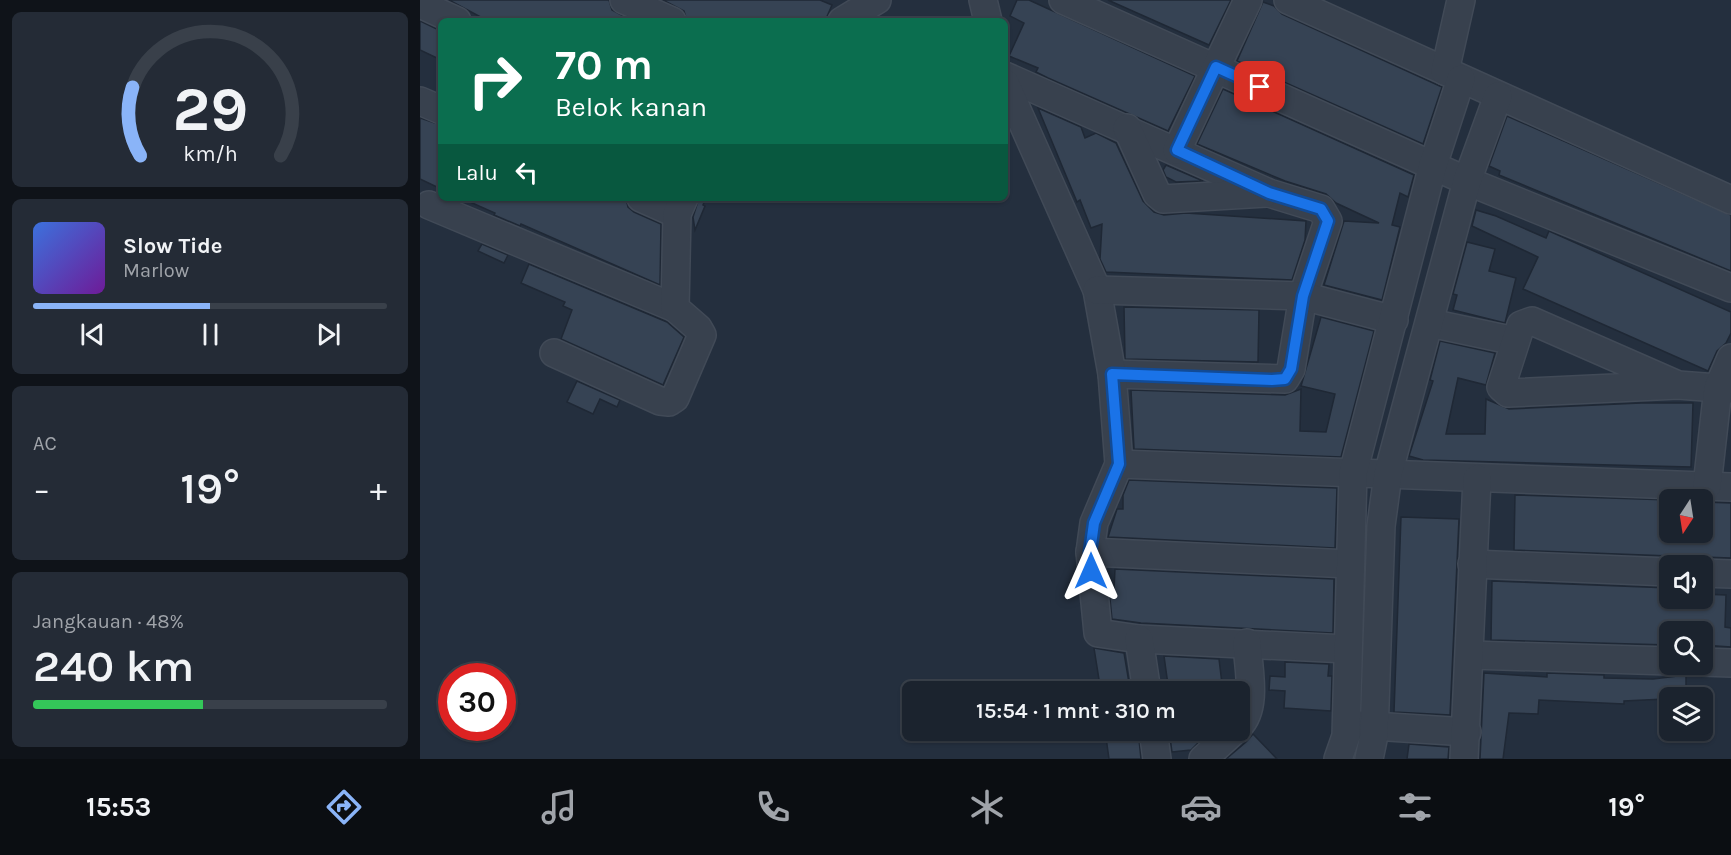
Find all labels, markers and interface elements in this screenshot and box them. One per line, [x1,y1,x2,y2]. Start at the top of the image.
text: 70 m [555,40,653,90]
icon: right [456,42,534,120]
pin [1234,61,1285,112]
icon: arrive [1243,70,1276,103]
text: 29 [172,74,248,147]
text: Belok kanan [555,91,707,123]
text: km/h [183,142,237,167]
icon: left [510,156,543,189]
text: Lalu [456,160,498,186]
text: Slow Tide [123,233,223,259]
text: Marlow [123,259,189,282]
icon: previous [76,318,109,351]
icon: pause [194,318,227,351]
icon: next [312,318,345,351]
text: AC [33,432,57,455]
text: 19° [180,462,240,514]
text: − [33,470,50,508]
text: + [370,470,387,508]
north arrow [1659,489,1713,543]
map controls [1659,489,1713,741]
position arrow [1059,539,1123,603]
button: sound [1659,555,1713,609]
text: Jangkauan · 48% [33,610,184,633]
button: search [1659,621,1713,675]
text: 240 km [33,640,194,692]
speed limit sign: 30 [438,663,516,741]
button: layers [1659,687,1713,741]
text: 15:54 · 1 mnt · 310 m [976,698,1176,724]
icon: directions [323,786,365,828]
icon: music [538,786,580,828]
icon: phone [752,786,794,828]
icon: climate [966,786,1008,828]
icon: car [1180,786,1222,828]
icon: filters [1394,786,1436,828]
text: 15:53 [86,791,151,823]
text: 19° [1608,791,1645,823]

